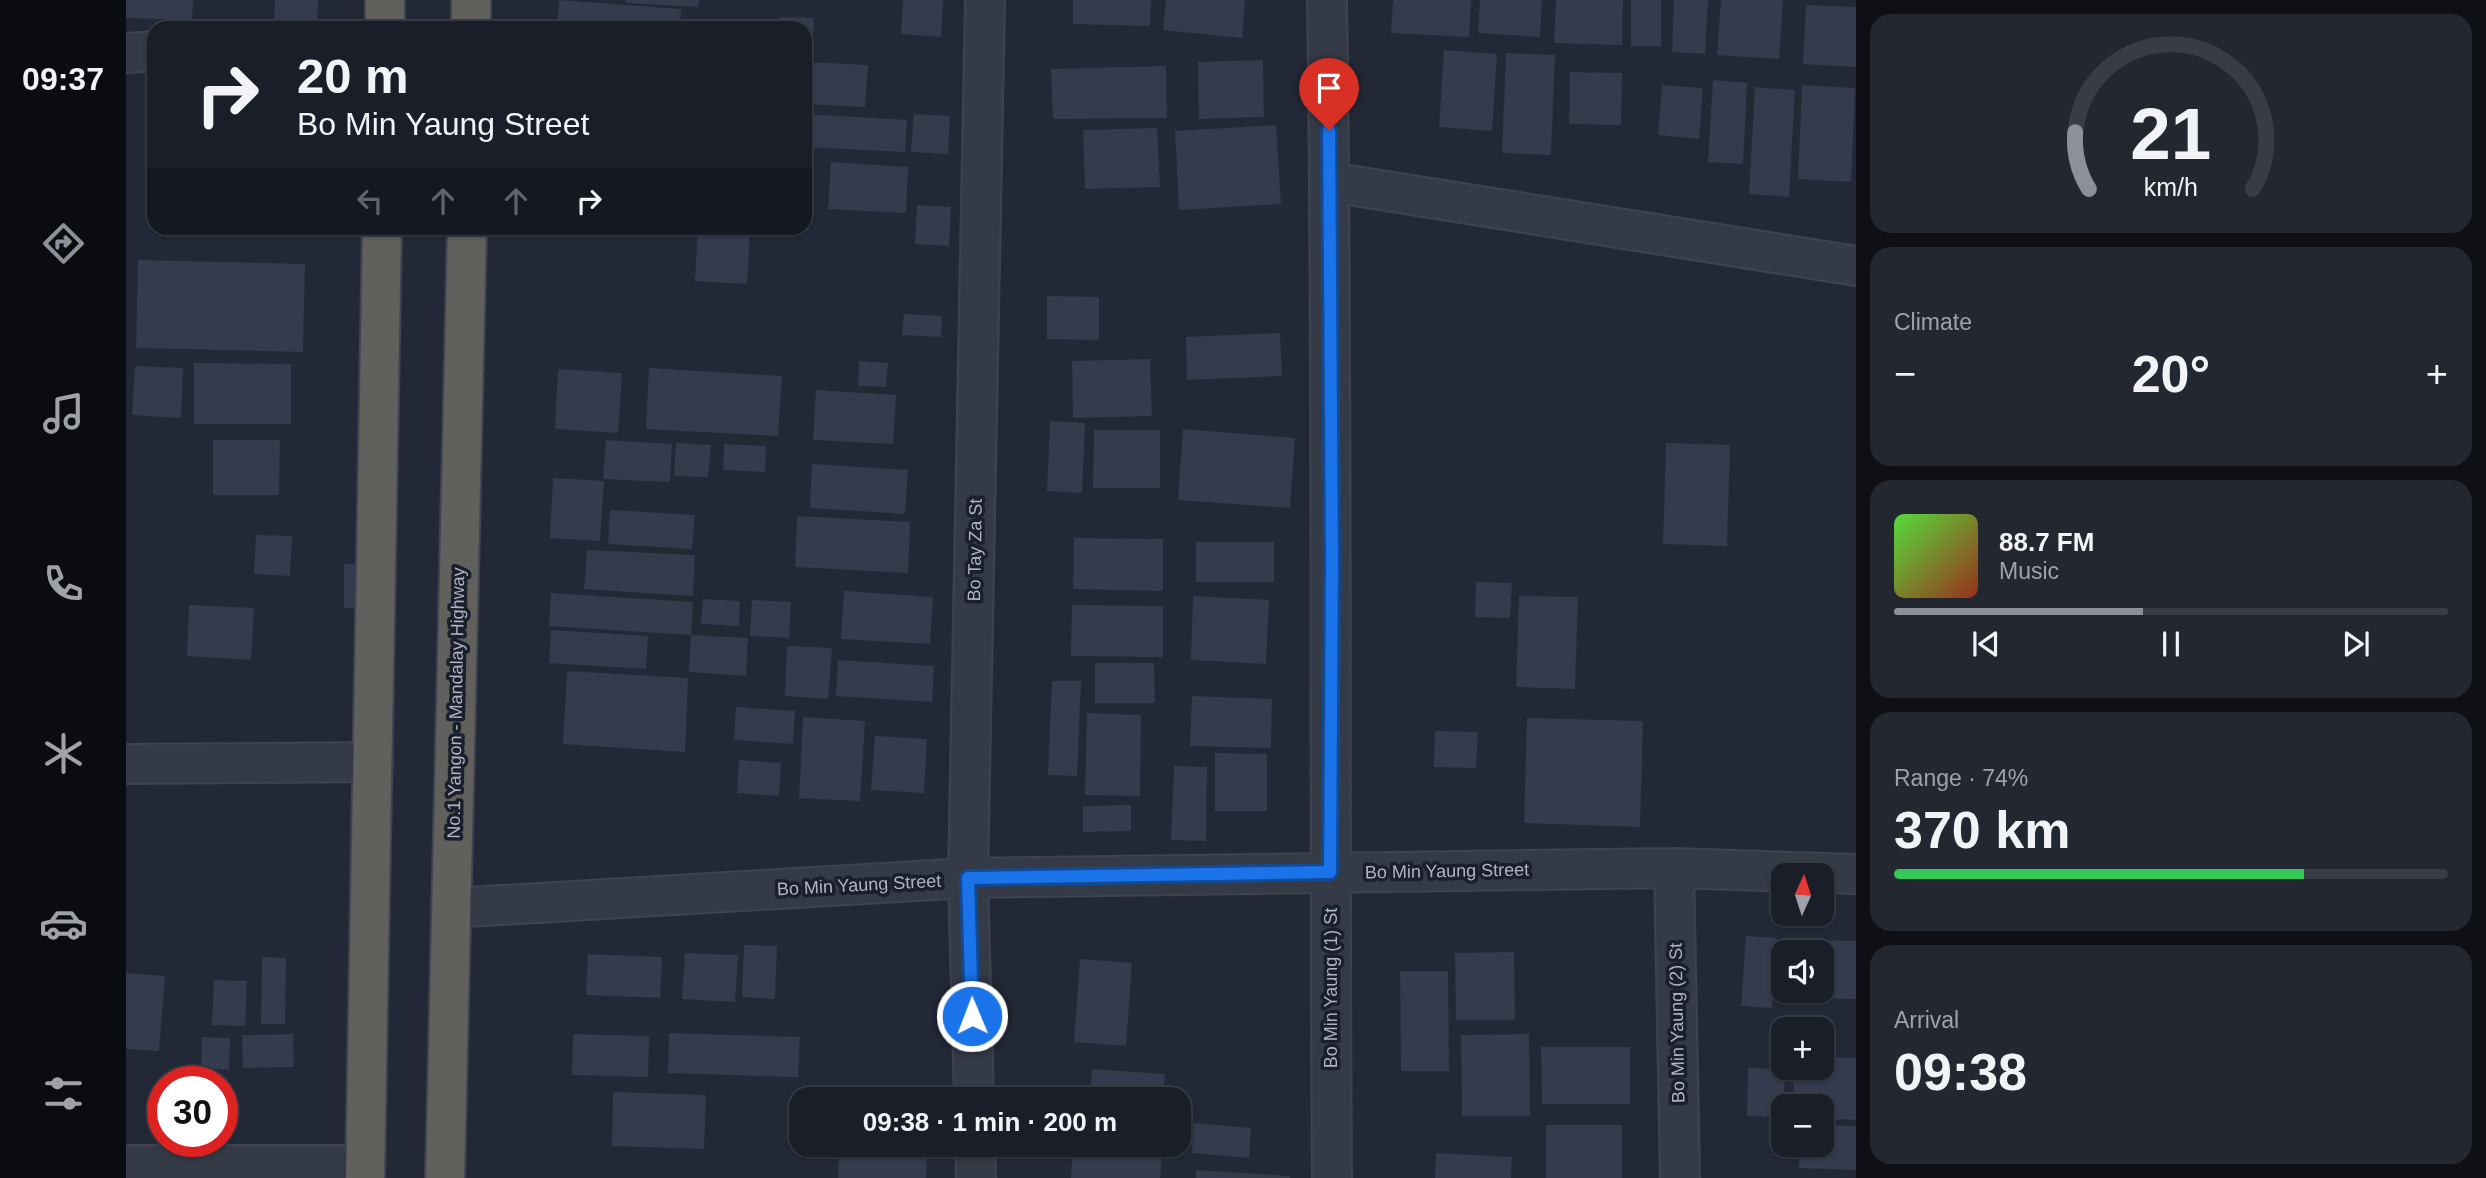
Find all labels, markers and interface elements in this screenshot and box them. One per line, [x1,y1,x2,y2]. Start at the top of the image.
icon: right [182,49,273,140]
text: 20 m [297,49,409,103]
pin [1299,58,1359,130]
text: 09:37 [22,61,104,97]
icon: arrive [1310,69,1348,107]
text: 21 [2131,94,2211,175]
text: Bo Min Yaung Street [297,106,589,142]
text: km/h [2144,173,2198,201]
icon: left [351,182,389,220]
icon: ahead [424,182,462,220]
icon: ahead [497,182,535,220]
icon: right [570,182,608,220]
icon: directions [39,219,88,268]
text: Climate [1894,309,1972,335]
text: 20° [2132,345,2210,403]
text: − [1894,353,1916,395]
text: + [2426,353,2448,395]
icon: music [39,389,88,438]
street label: Bo Tay Za St [964,498,986,602]
text: 88.7 FM [1999,527,2094,557]
text: Music [1999,558,2059,584]
icon: phone [39,559,88,608]
street label: No.1 Yangon - Mandalay Highway [444,567,468,839]
icon: previous [1967,625,2005,663]
icon: pause [2152,625,2190,663]
icon: next [2337,625,2375,663]
icon: climate [39,729,88,778]
text: Range · 74% [1894,765,2028,791]
text: 370 km [1894,801,2070,859]
street label: Bo Min Yaung Street [1365,860,1529,882]
north arrow [1771,863,1834,926]
map controls [1771,863,1834,1157]
street label: Bo Min Yaung Street [776,871,942,899]
icon: car [39,899,88,948]
street label: Bo Min Yaung (1) St [1321,908,1341,1068]
button: sound [1771,940,1834,1003]
street label: Bo Min Yaung (2) St [1666,943,1688,1103]
position arrow [935,979,1009,1053]
text: Arrival [1894,1007,1959,1033]
button: + [1771,1017,1834,1080]
text: 09:38 [1894,1043,2027,1101]
speed limit sign: 30 [147,1066,238,1157]
icon: filters [39,1069,88,1118]
button: − [1771,1094,1834,1157]
text: 09:38 · 1 min · 200 m [863,1107,1117,1137]

